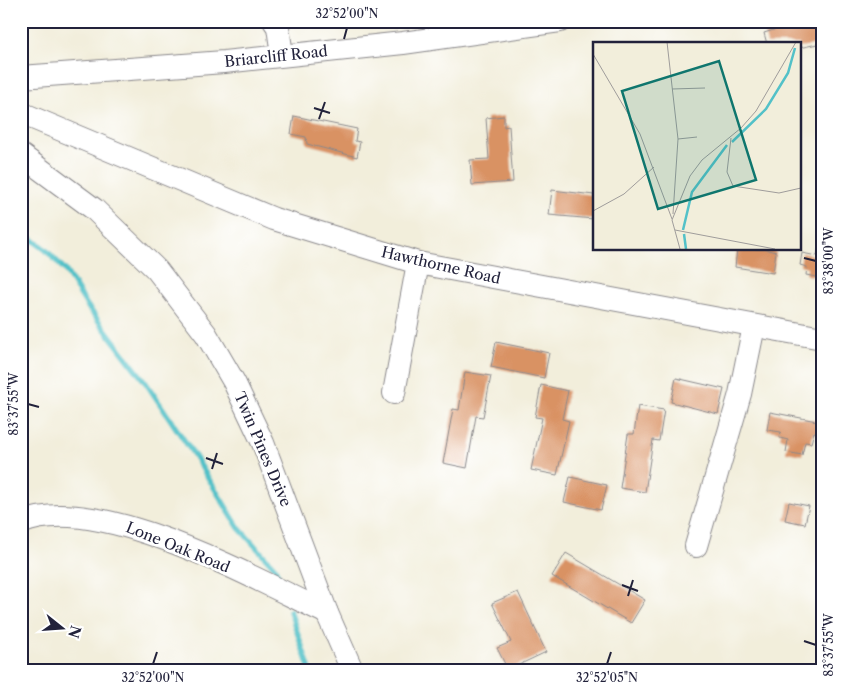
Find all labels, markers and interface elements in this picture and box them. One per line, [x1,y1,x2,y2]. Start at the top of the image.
text: 32°52'00"N [315,6,379,21]
street label: Briarcliff Road [223,41,329,71]
inset map [593,42,800,250]
text: 83°38'00"W [821,227,836,294]
street label: Hawthorne Road [380,242,502,288]
text: 83°37'55"W [6,371,21,436]
street label: Twin Pines Drive [230,389,296,509]
street label: Lone Oak Road [123,517,233,577]
north arrow [38,604,88,654]
text: 83°37'55"W [821,612,836,677]
text: N [64,623,85,640]
text: 32°52'00"N [121,670,185,685]
text: 32°52'05"N [576,670,638,685]

